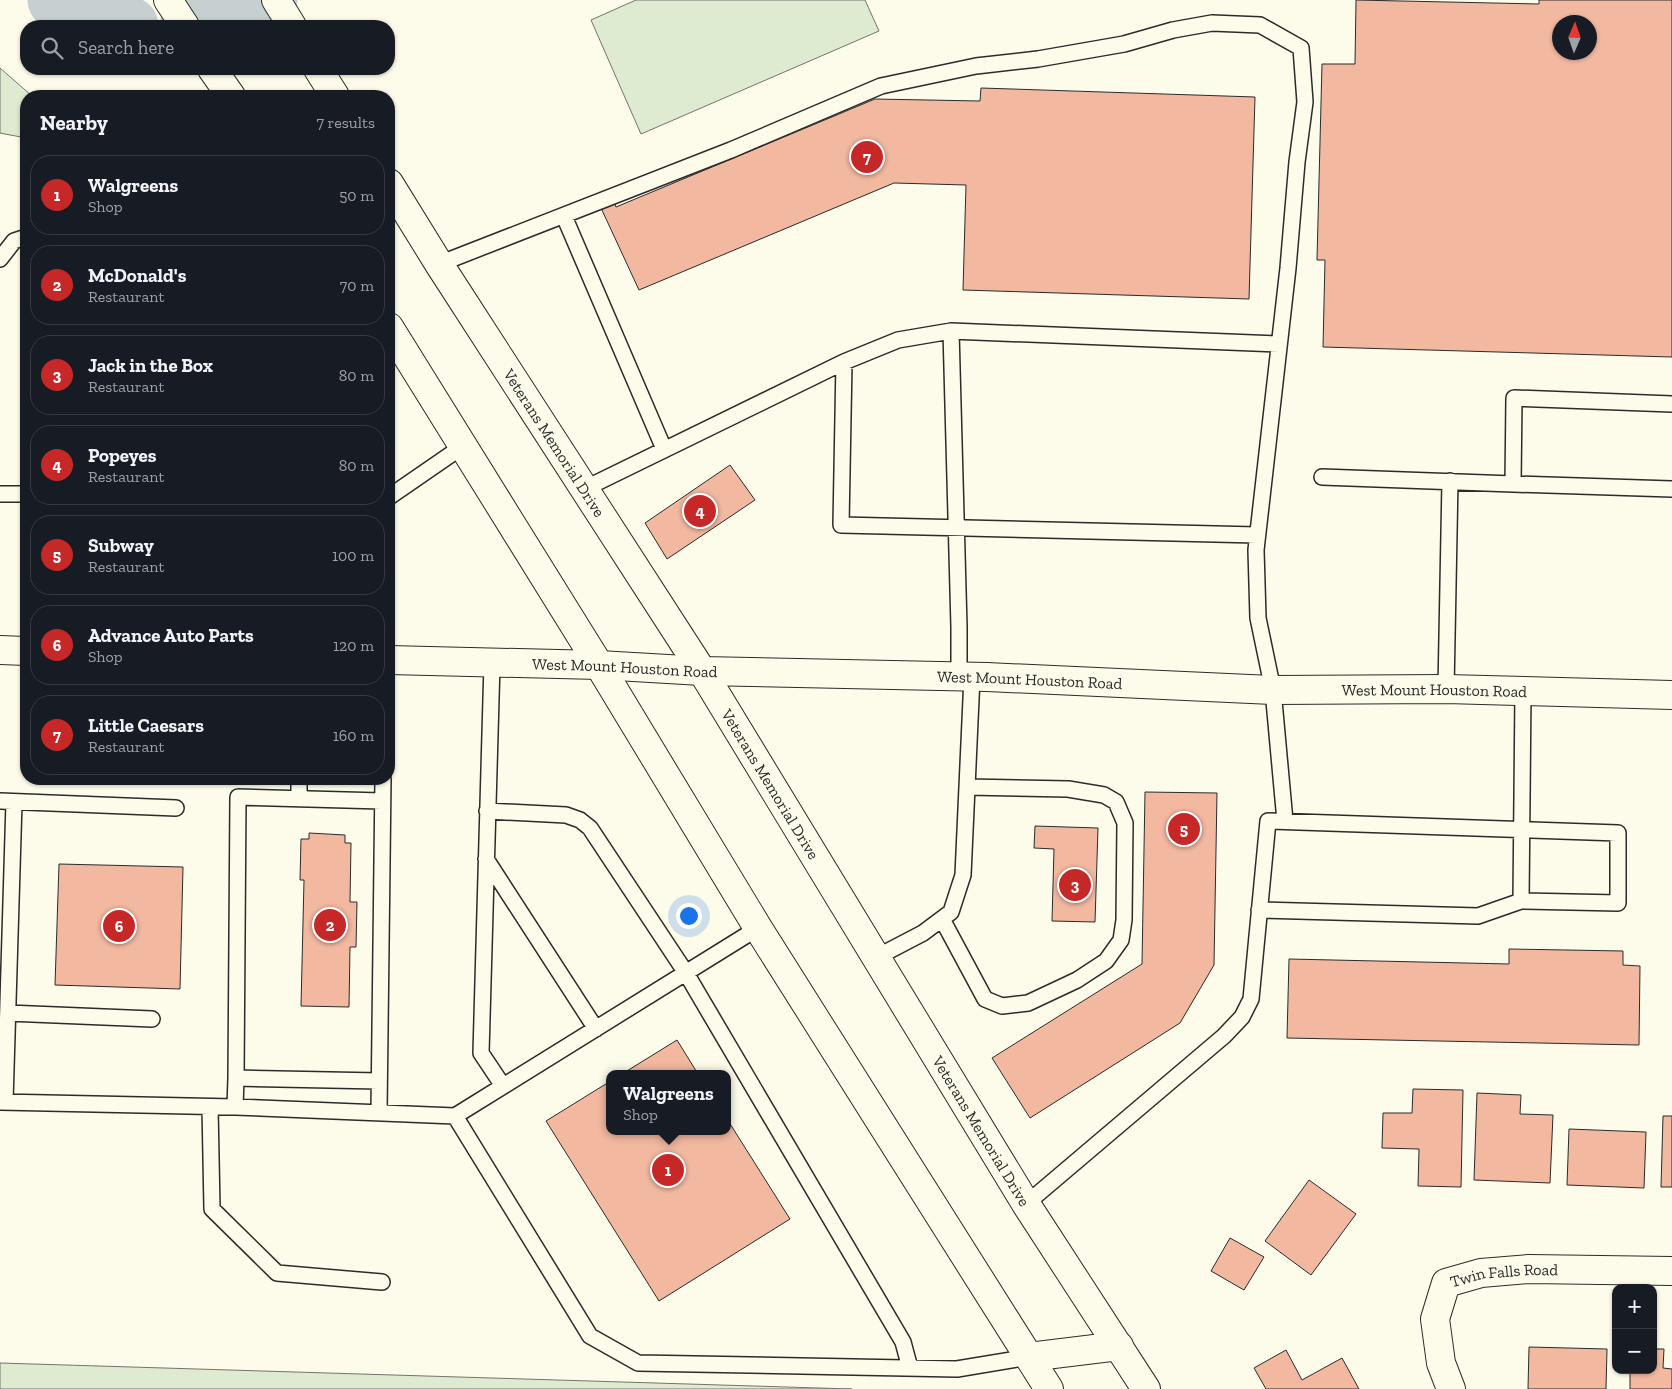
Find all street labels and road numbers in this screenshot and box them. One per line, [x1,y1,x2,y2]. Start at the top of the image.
street label: Veterans Memorial Drive [499,364,609,520]
street label: West Mount Houston Road [532,654,718,681]
street label: West Mount Houston Road [937,666,1123,693]
street label: West Mount Houston Road [1342,679,1528,701]
street label: Veterans Memorial Drive [717,705,824,863]
street label: Veterans Memorial Drive [928,1051,1034,1210]
street label: Twin Falls Road [1448,1259,1559,1291]

